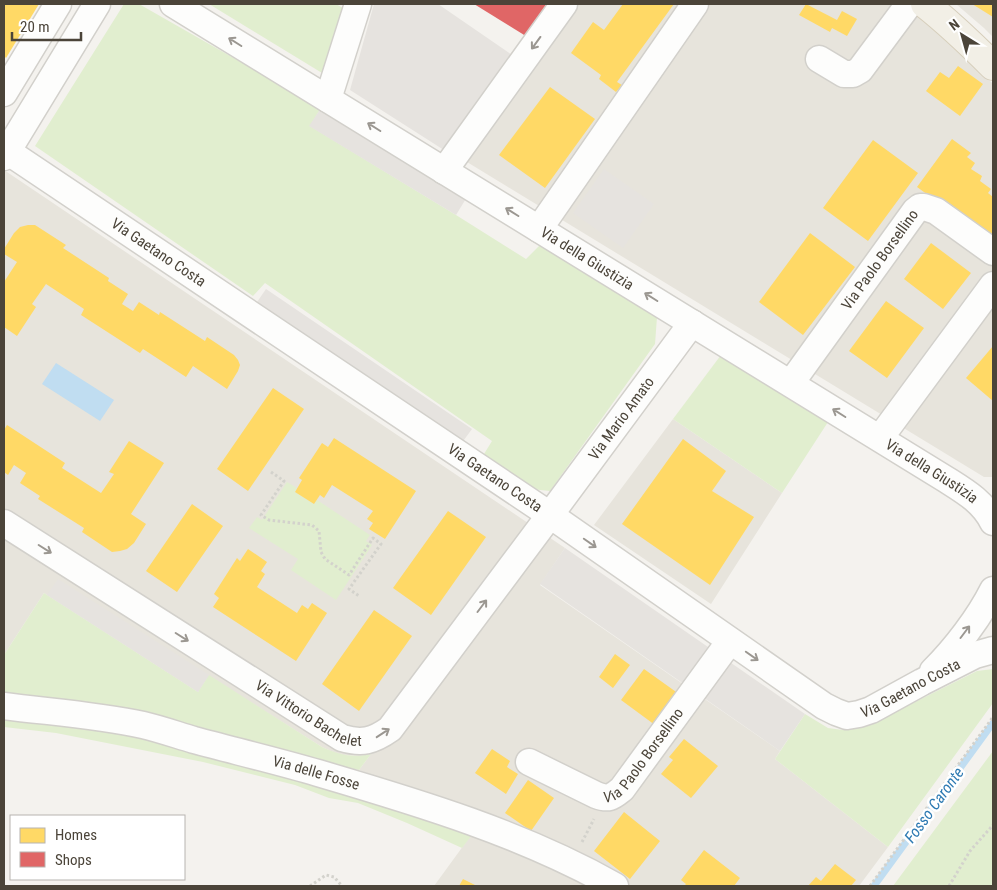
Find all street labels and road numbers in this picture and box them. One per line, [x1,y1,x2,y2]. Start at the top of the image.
street label: Via Paolo Borsellino [838,206,922,313]
street label: Via Gaetano Costa [108,214,209,291]
street label: Via della Giustizia [537,223,637,294]
street label: Via Mario Amato [585,373,658,464]
street label: Via della Giustizia [882,435,982,507]
street label: Via Gaetano Costa [444,440,546,516]
street label: Via Gaetano Costa [858,655,963,722]
street label: Via Vittorio Bachelet [252,676,362,750]
street label: Via Paolo Borsellino [603,704,687,807]
street label: Via delle Fosse [271,752,362,794]

